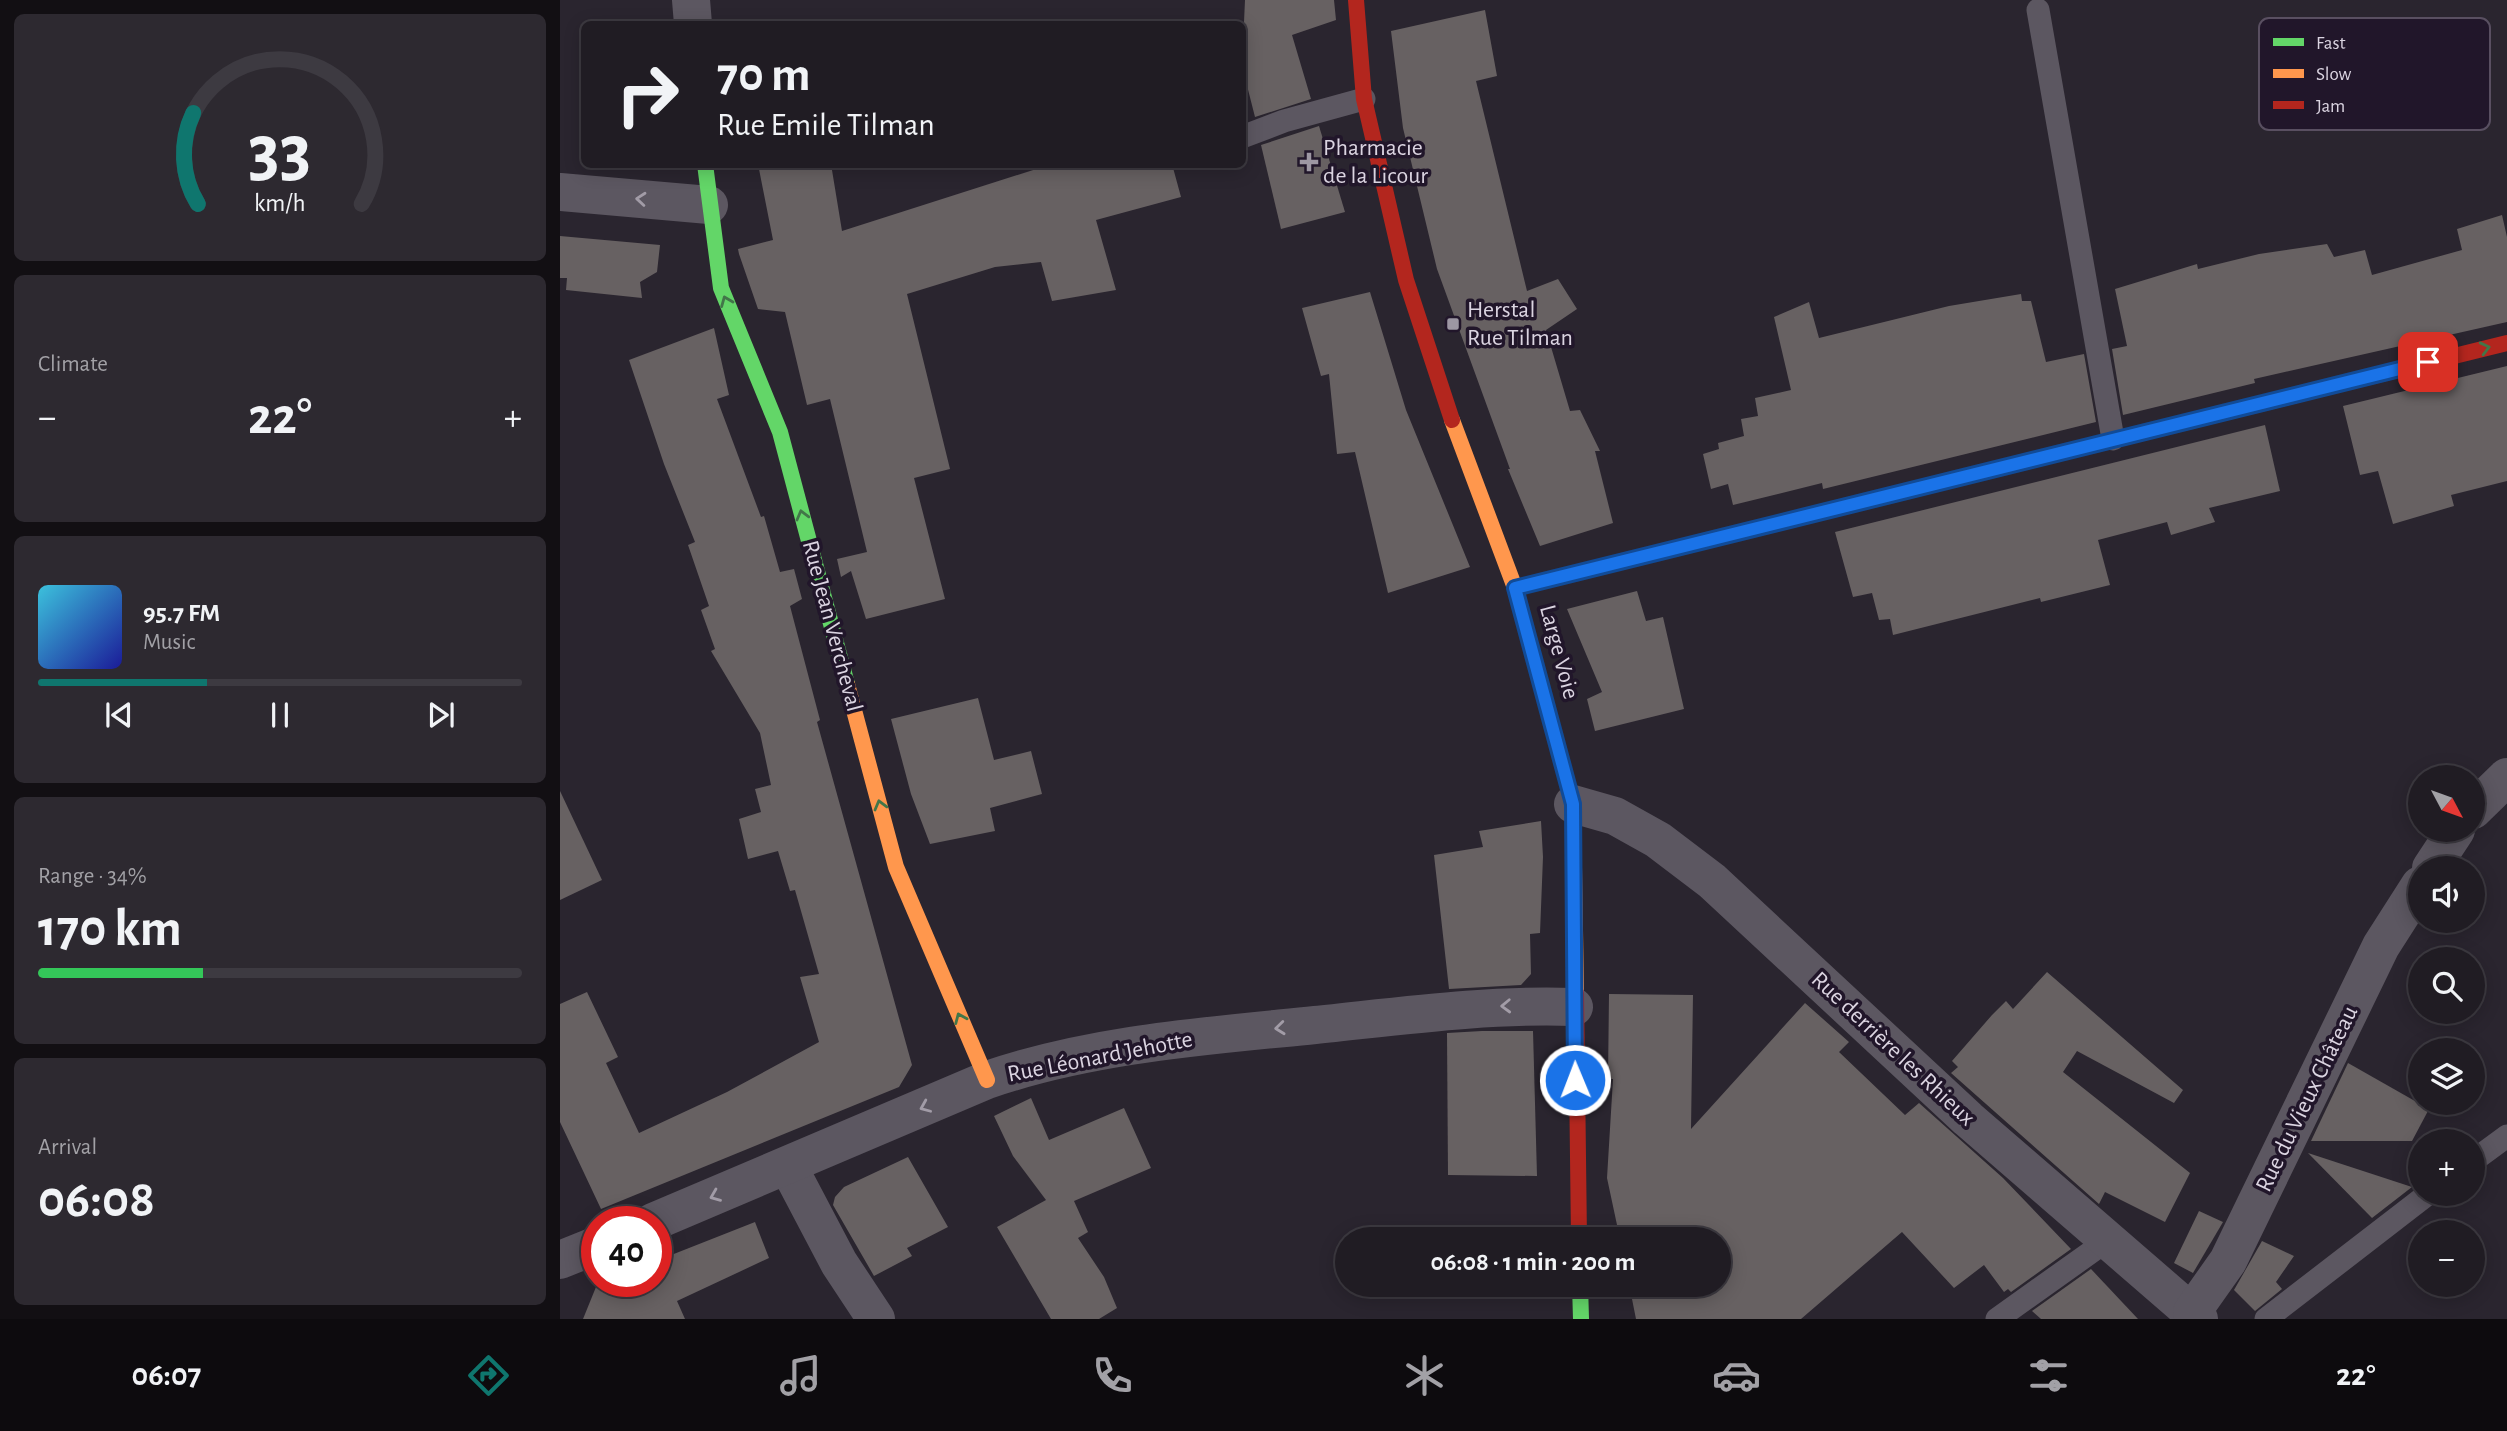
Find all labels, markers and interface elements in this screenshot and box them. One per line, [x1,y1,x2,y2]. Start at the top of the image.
legend [2259,18,2490,130]
text: Fast [2316,34,2346,53]
icon: right [602,49,693,140]
text: 70 m [717,51,811,100]
text: Slow [2316,65,2352,84]
text: Jam [2316,97,2345,116]
text: Rue Emile Tilman [717,109,935,141]
text: 33 [249,116,311,189]
place label: Pharmacie de la Licour [1323,136,1428,188]
marker: Pharmacie de la Licour [1301,154,1317,170]
text: km/h [254,190,306,215]
one-way arrow [635,192,646,207]
one-way arrow [720,295,734,308]
place label: Herstal Rue Tilman [1467,298,1573,350]
marker: Herstal Rue Tilman [1445,316,1461,332]
pin [2398,332,2458,392]
one-way arrow [2479,342,2491,357]
icon: arrive [2409,343,2447,381]
text: Climate [38,353,108,376]
text: 22° [248,391,312,443]
text: − [38,399,56,437]
text: + [504,399,522,437]
one-way arrow [796,509,810,521]
street label: Rue Jean Vercheval [798,538,866,714]
text: 95.7 FM [143,600,220,626]
street label: Large Voie [1535,602,1583,702]
text: Music [143,631,195,654]
icon: previous [100,696,138,734]
icon: pause [261,696,299,734]
icon: next [422,696,460,734]
north arrow [2408,765,2485,842]
map controls [2408,765,2485,1297]
one-way arrow [874,799,888,811]
button: sound [2408,856,2485,933]
text: Range · 34% [38,865,147,888]
text: 170 km [38,903,182,955]
button: search [2408,947,2485,1024]
street label: Rue derrière les Rhieux [1807,967,1980,1131]
one-way arrow [1500,998,1511,1013]
street label: Rue du Vieux Château [2252,1002,2362,1196]
one-way arrow [954,1012,968,1025]
one-way arrow [1274,1021,1285,1036]
street label: Rue Léonard Jehotte [1005,1027,1195,1087]
button: layers [2408,1038,2485,1115]
position arrow [1538,1043,1612,1117]
one-way arrow [919,1099,932,1113]
button: + [2408,1129,2485,1206]
text: Arrival [38,1136,97,1159]
text: 06:08 [38,1174,155,1226]
one-way arrow [710,1188,722,1202]
speed limit sign: 40 [581,1206,672,1297]
button: − [2408,1220,2485,1297]
text: 06:08 · 1 min · 200 m [1430,1249,1636,1275]
icon: directions [464,1351,513,1400]
icon: music [776,1351,825,1400]
icon: phone [1088,1351,1137,1400]
icon: climate [1400,1351,1449,1400]
icon: car [1712,1351,1761,1400]
icon: filters [2024,1351,2073,1400]
text: 06:07 [131,1359,201,1391]
text: 22° [2336,1359,2376,1391]

